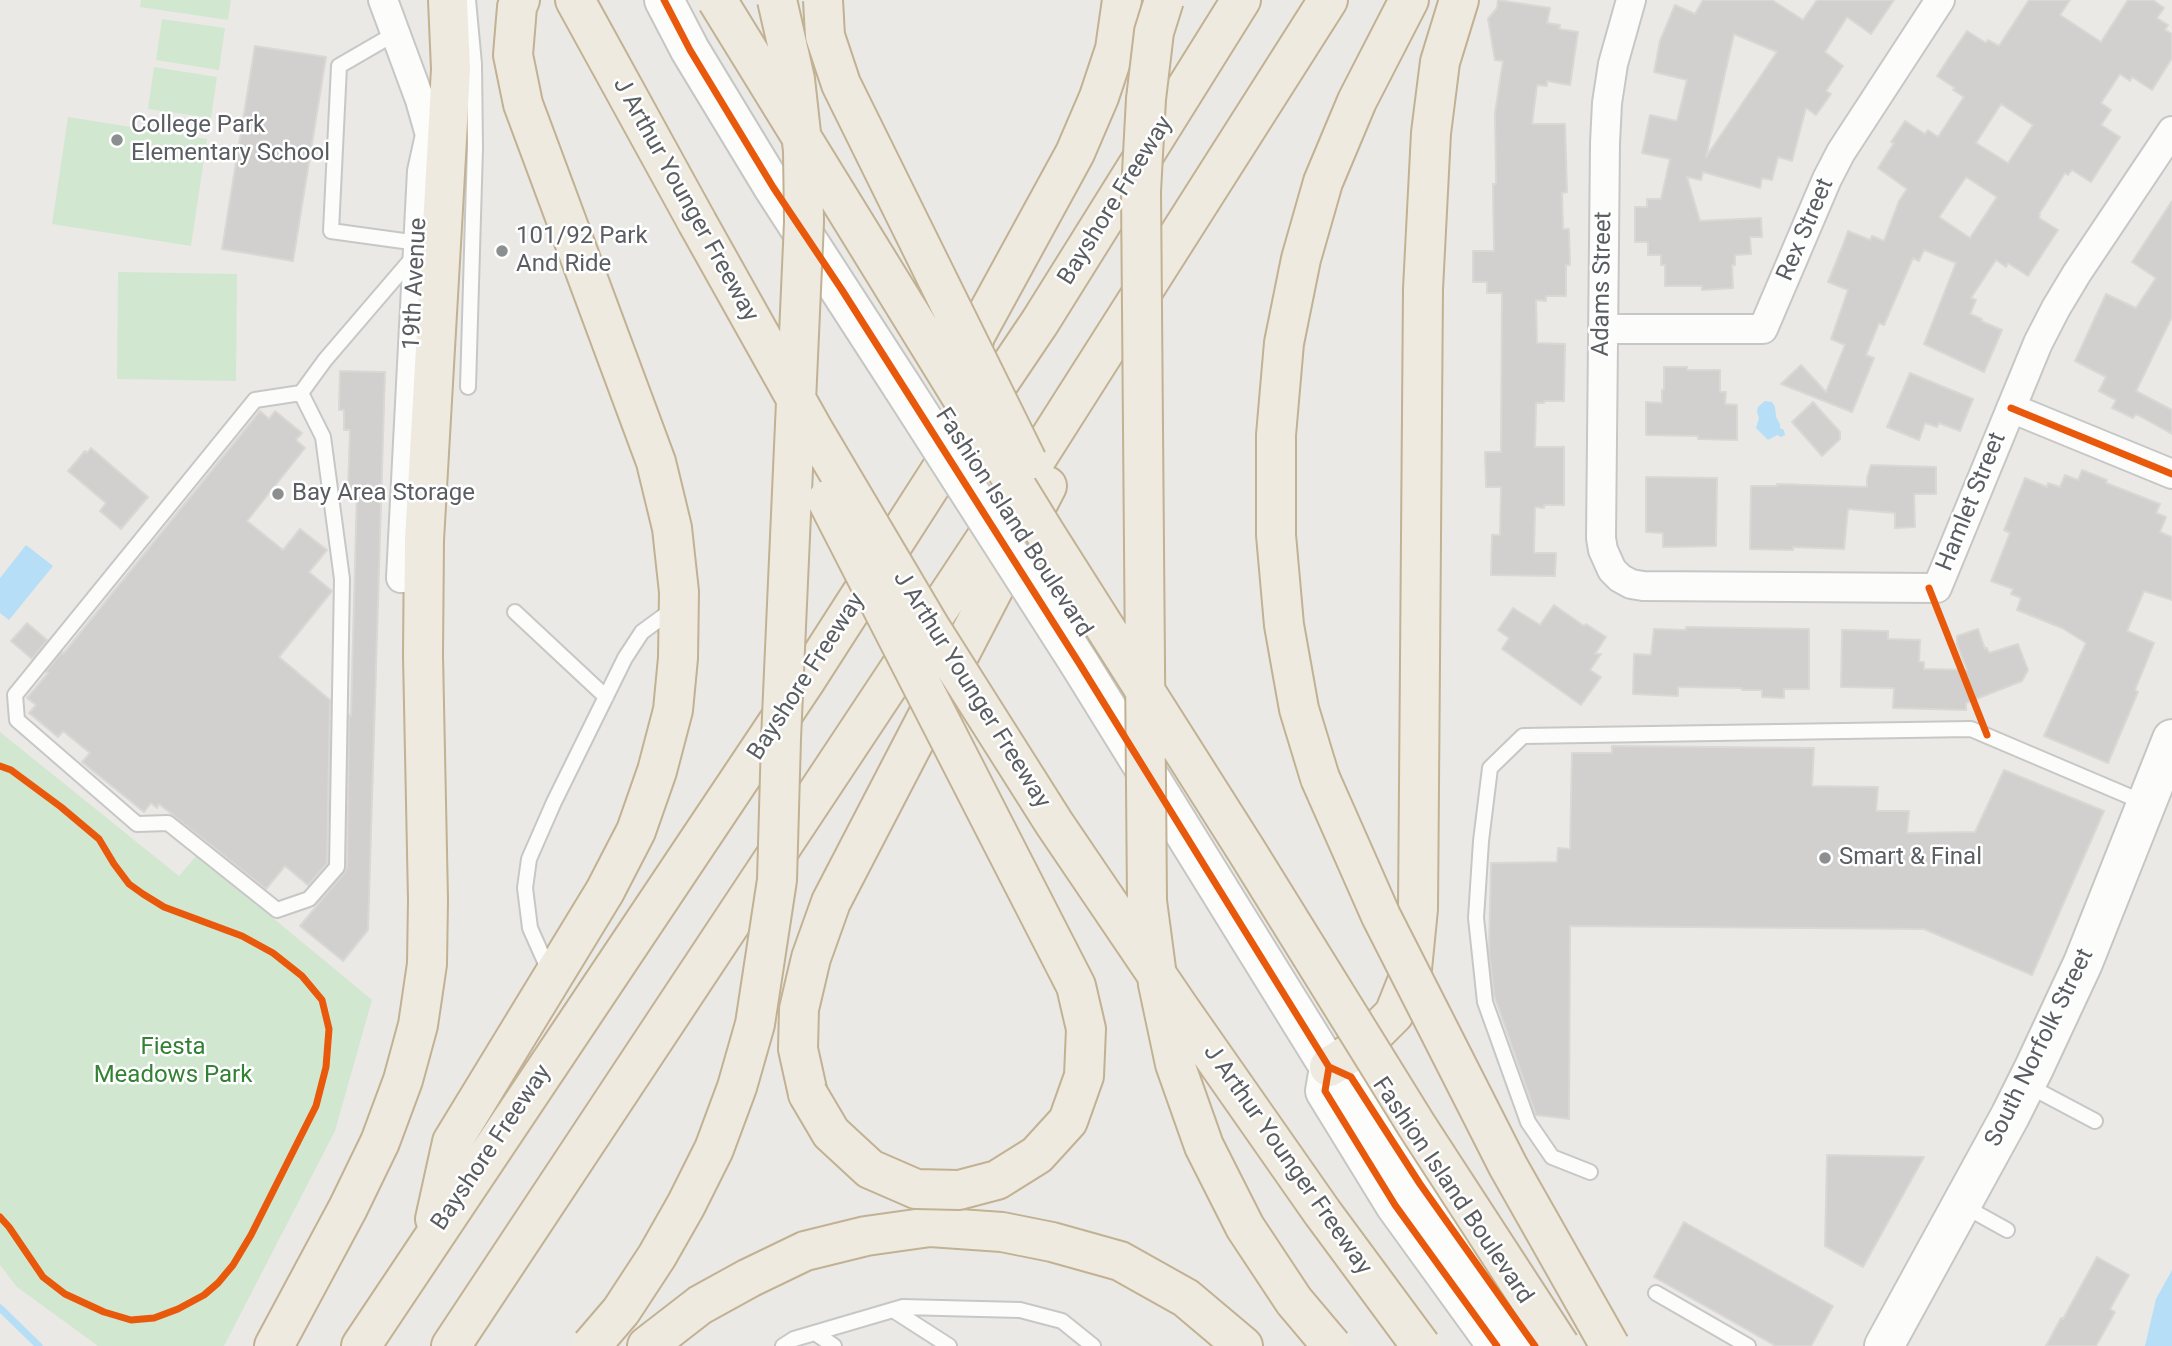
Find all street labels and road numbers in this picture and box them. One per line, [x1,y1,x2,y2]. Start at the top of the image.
street label: J Arthur Younger Freeway [606,73,764,327]
street label: Bayshore Freeway [1052,111,1180,291]
street label: Rex Street [1772,174,1840,286]
street label: Adams Street [1587,211,1619,357]
street label: 19th Avenue [398,217,434,351]
street label: Fashion Island Boulevard [928,403,1098,643]
street label: Hamlet Street [1931,429,2013,575]
street label: J Arthur Younger Freeway [886,566,1056,814]
street label: Bayshore Freeway [742,588,872,766]
street label: South Norfolk Street [1980,944,2100,1152]
street label: J Arthur Younger Freeway [1196,1039,1378,1281]
street label: Bayshore Freeway [426,1060,558,1236]
street label: Fashion Island Boulevard [1365,1072,1539,1310]

